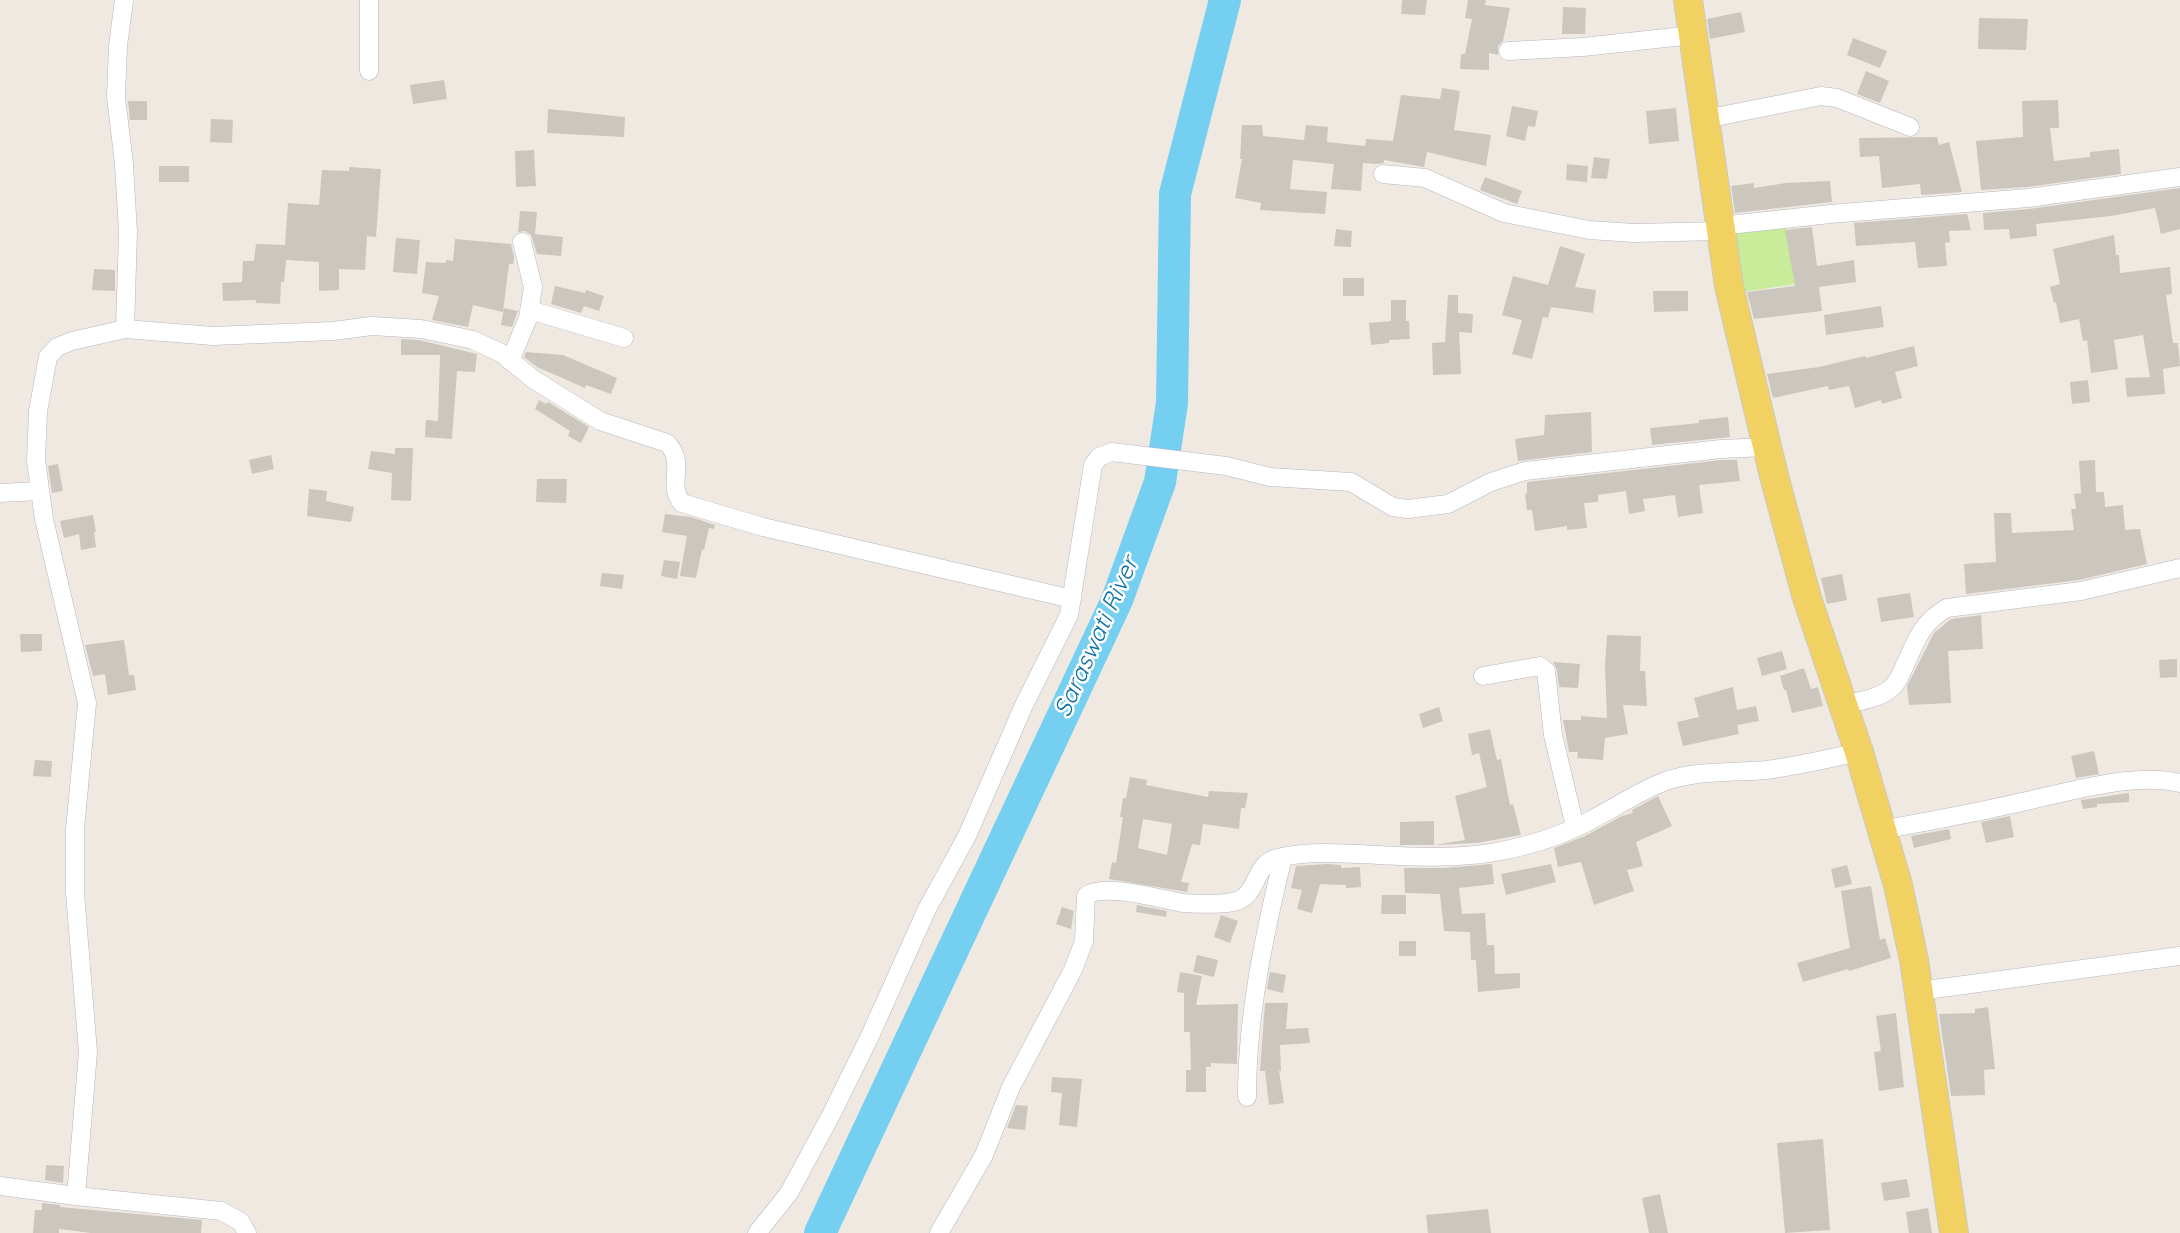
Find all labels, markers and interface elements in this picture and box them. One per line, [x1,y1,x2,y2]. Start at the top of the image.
water label: Saraswati River [1049,553,1145,721]

